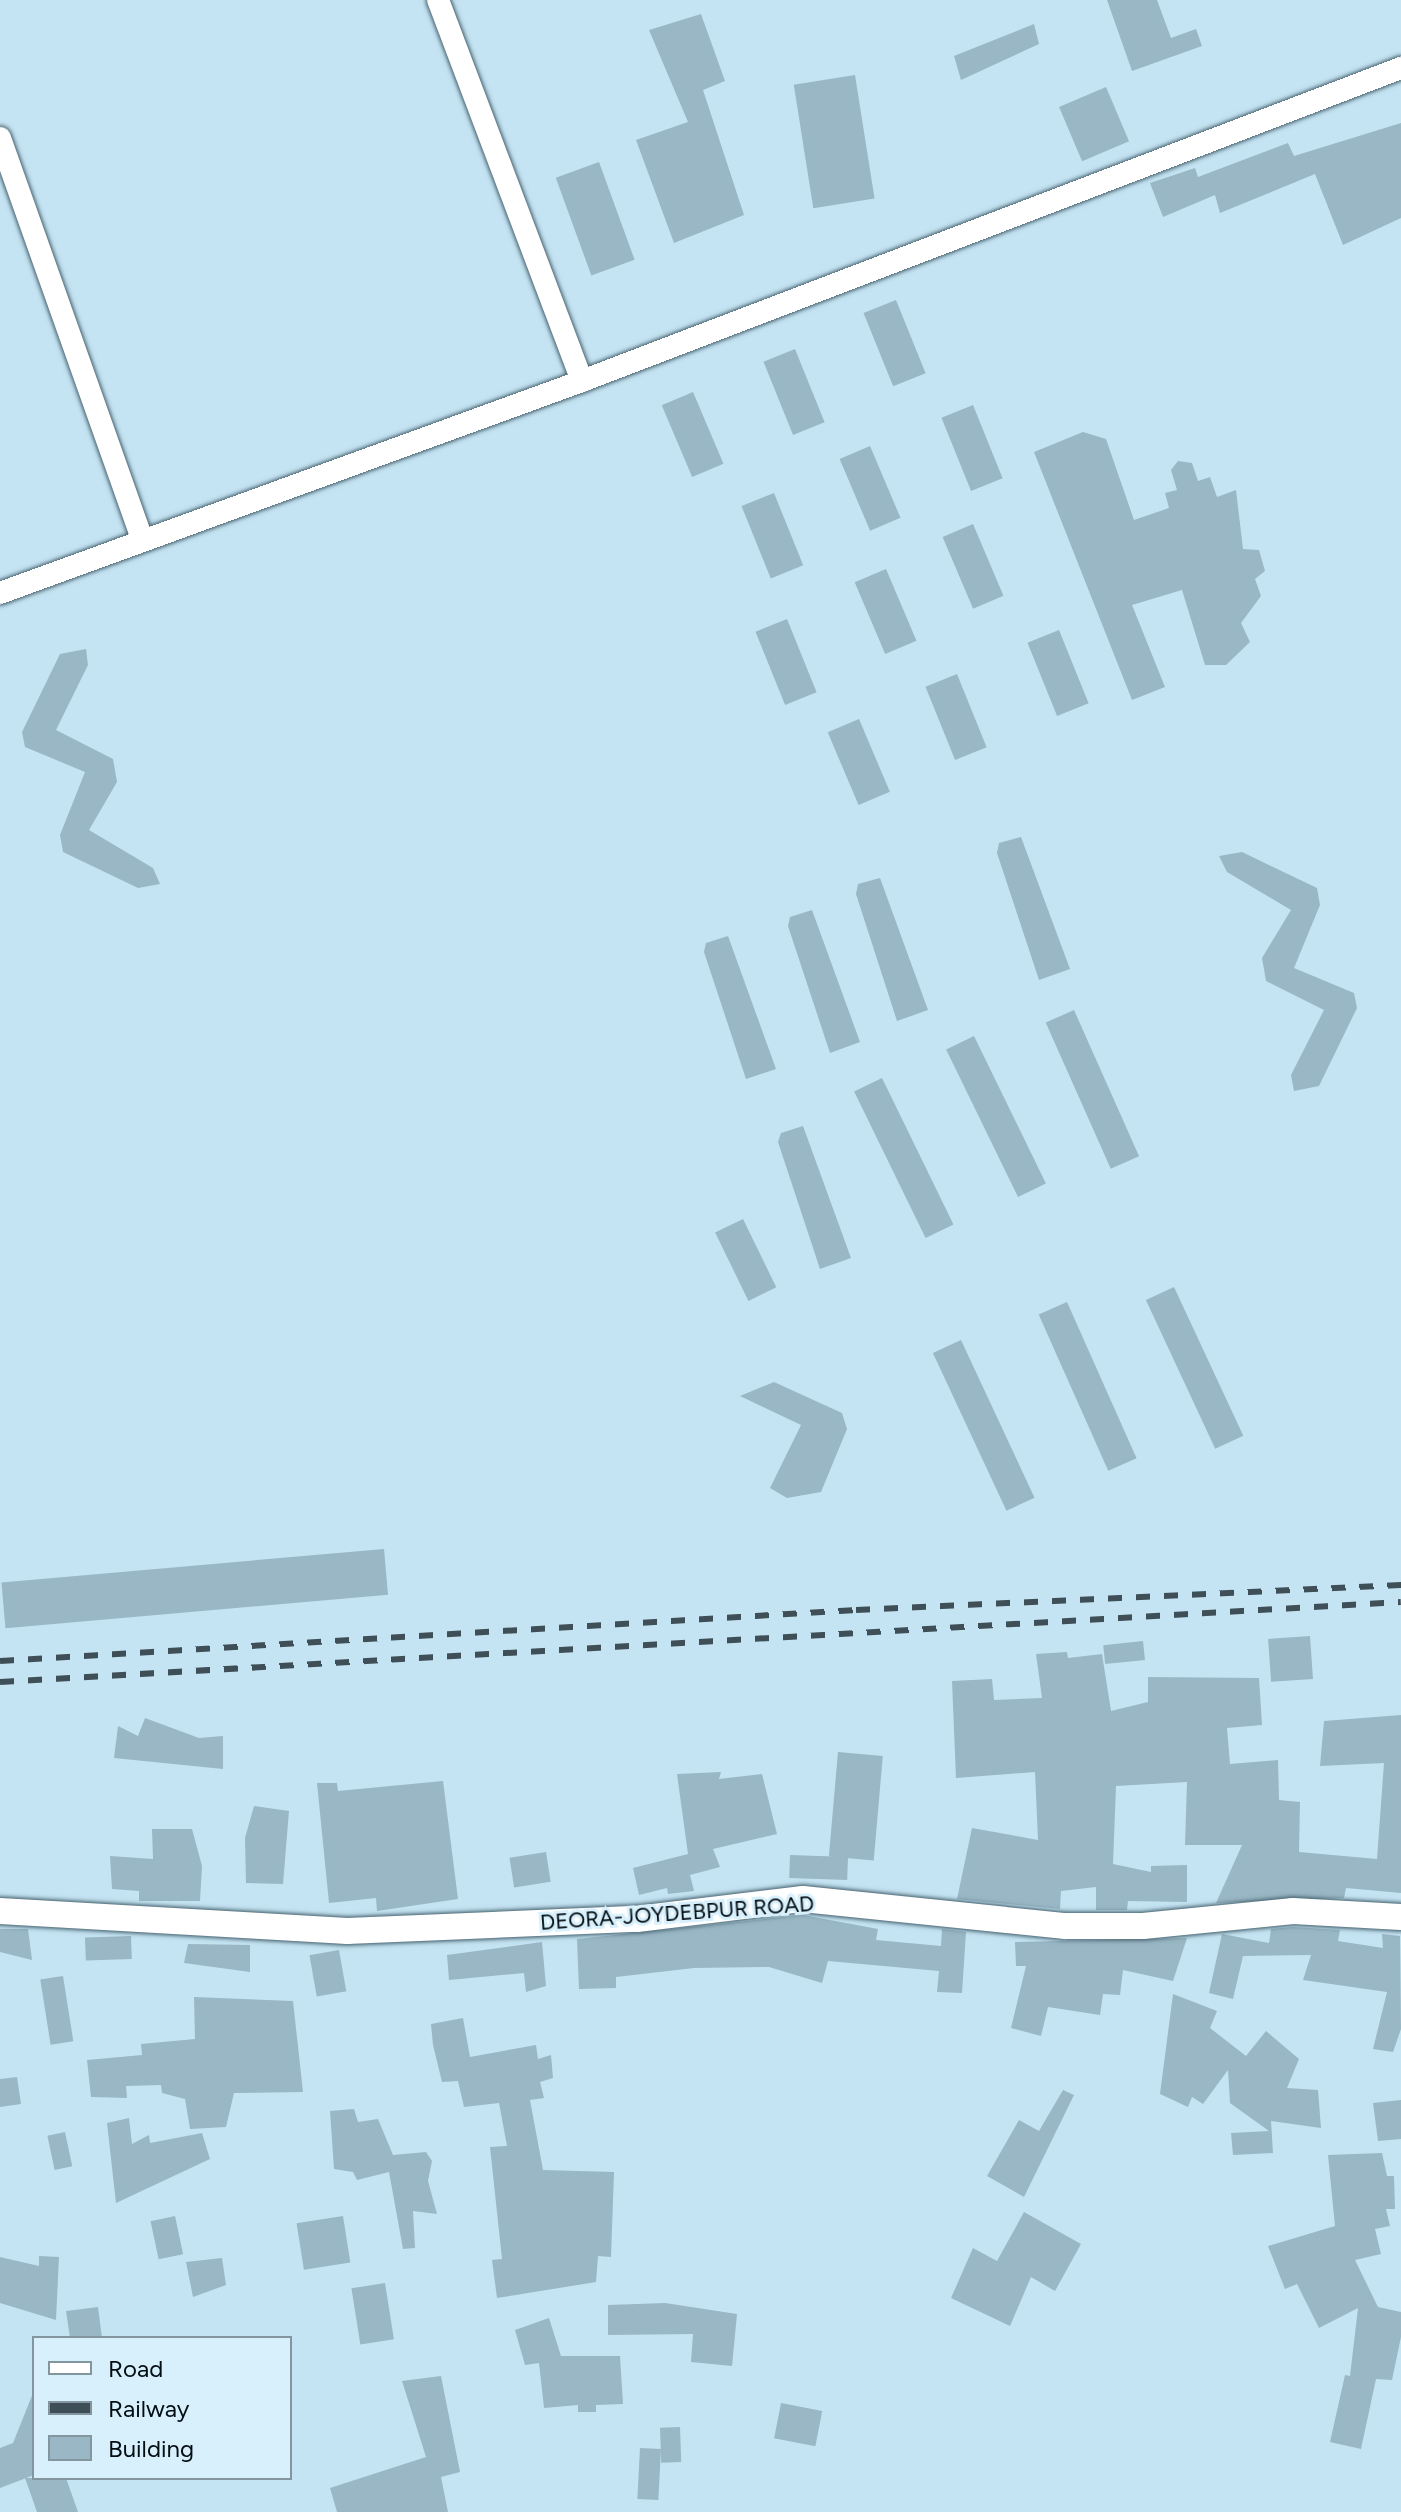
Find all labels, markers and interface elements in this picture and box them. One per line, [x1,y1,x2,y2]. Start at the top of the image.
street label: DEORA-JOYDEBPUR ROAD [539,1890,815,1936]
legend [32,2336,292,2480]
text: Road [108,2354,163,2383]
text: Railway [108,2394,189,2423]
text: Building [108,2434,194,2463]

